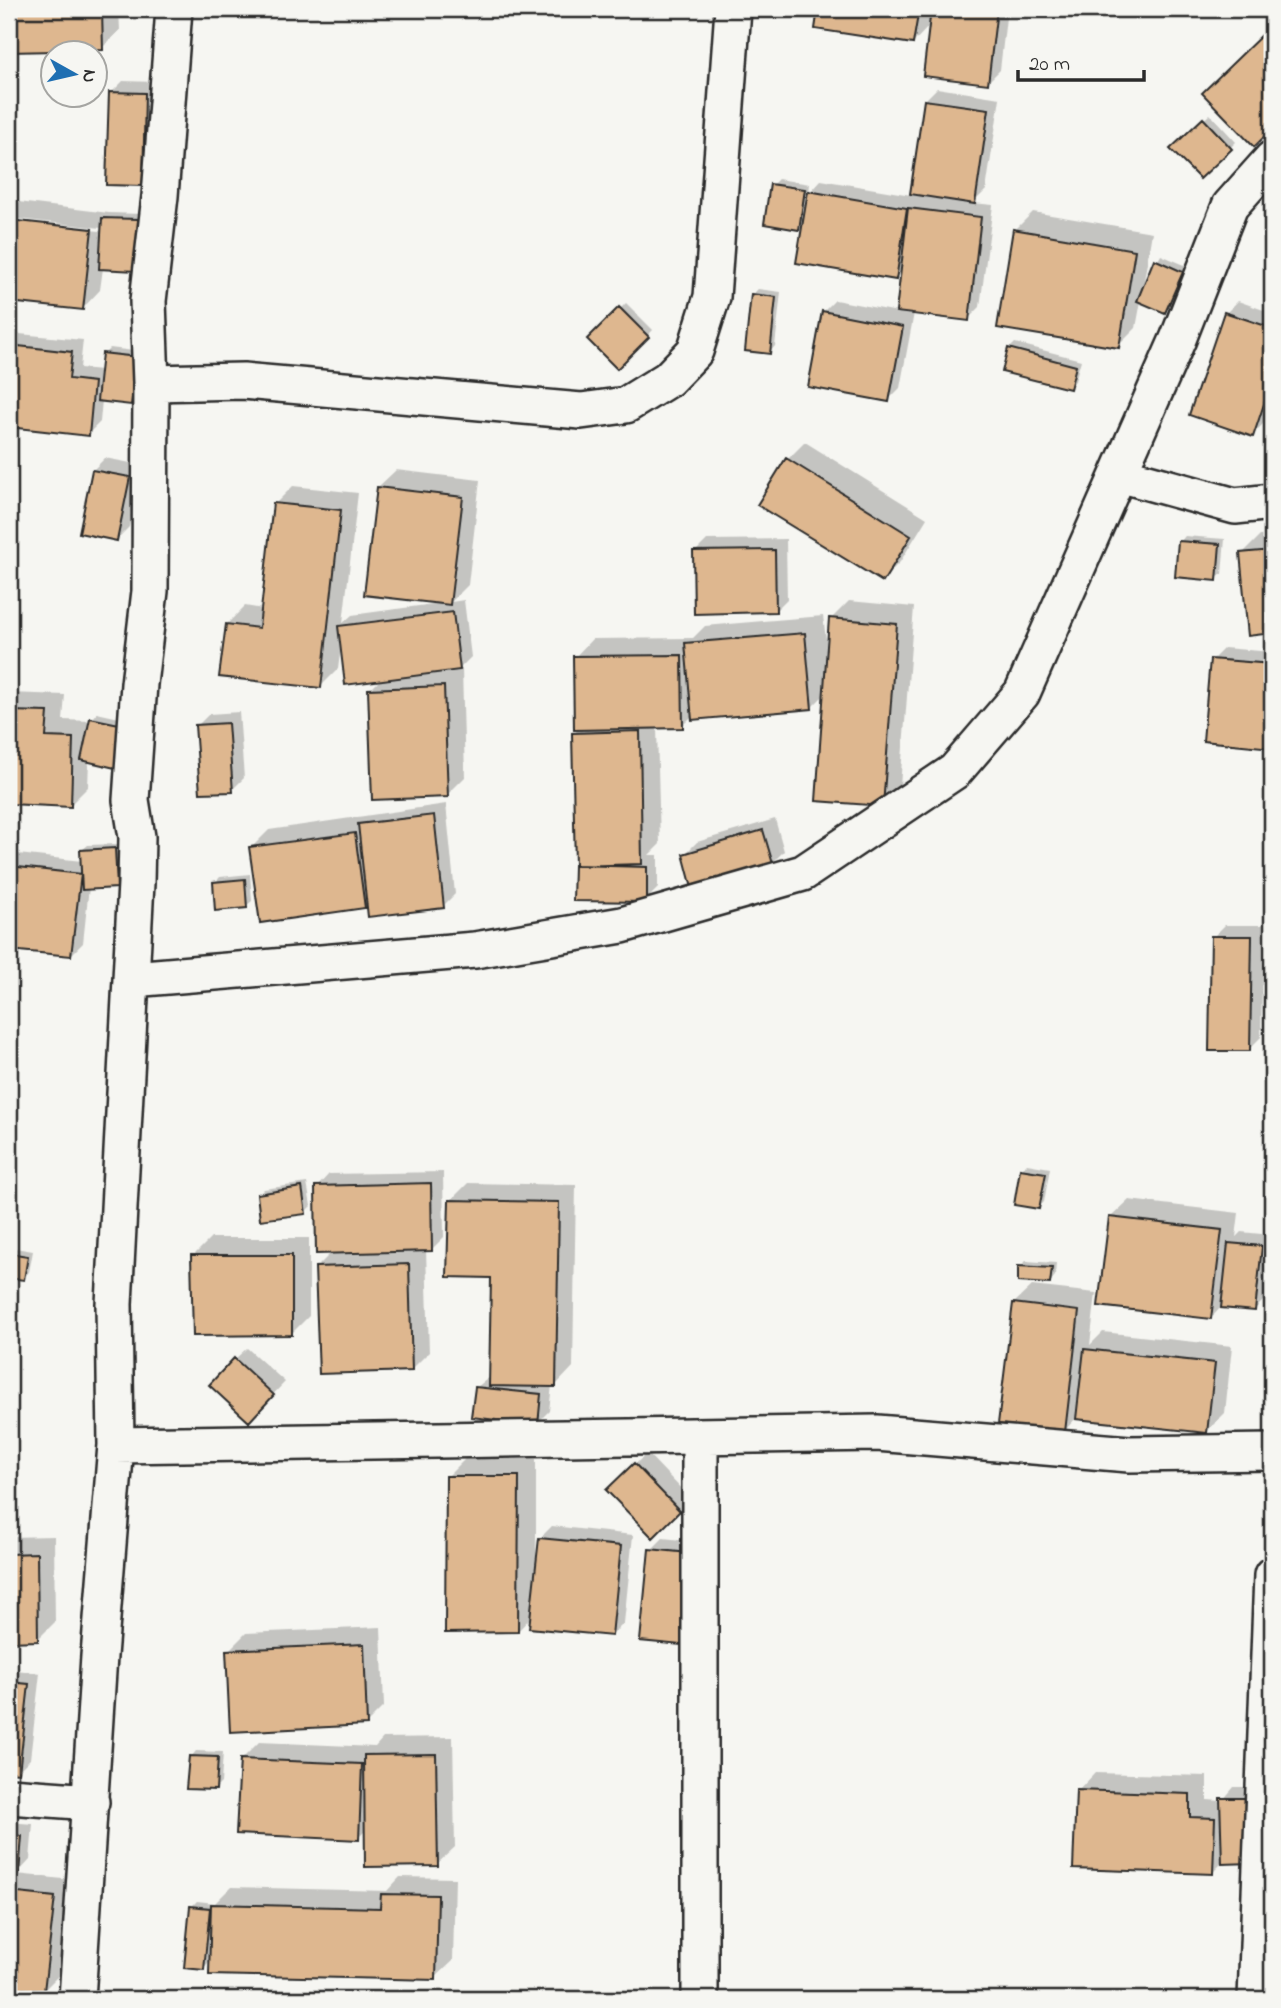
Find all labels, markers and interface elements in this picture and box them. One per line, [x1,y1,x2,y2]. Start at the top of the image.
north arrow [38,38,108,108]
scale bar [1018,38,1144,82]
text: 20 m [1029,50,1070,80]
text: N [74,68,103,84]

